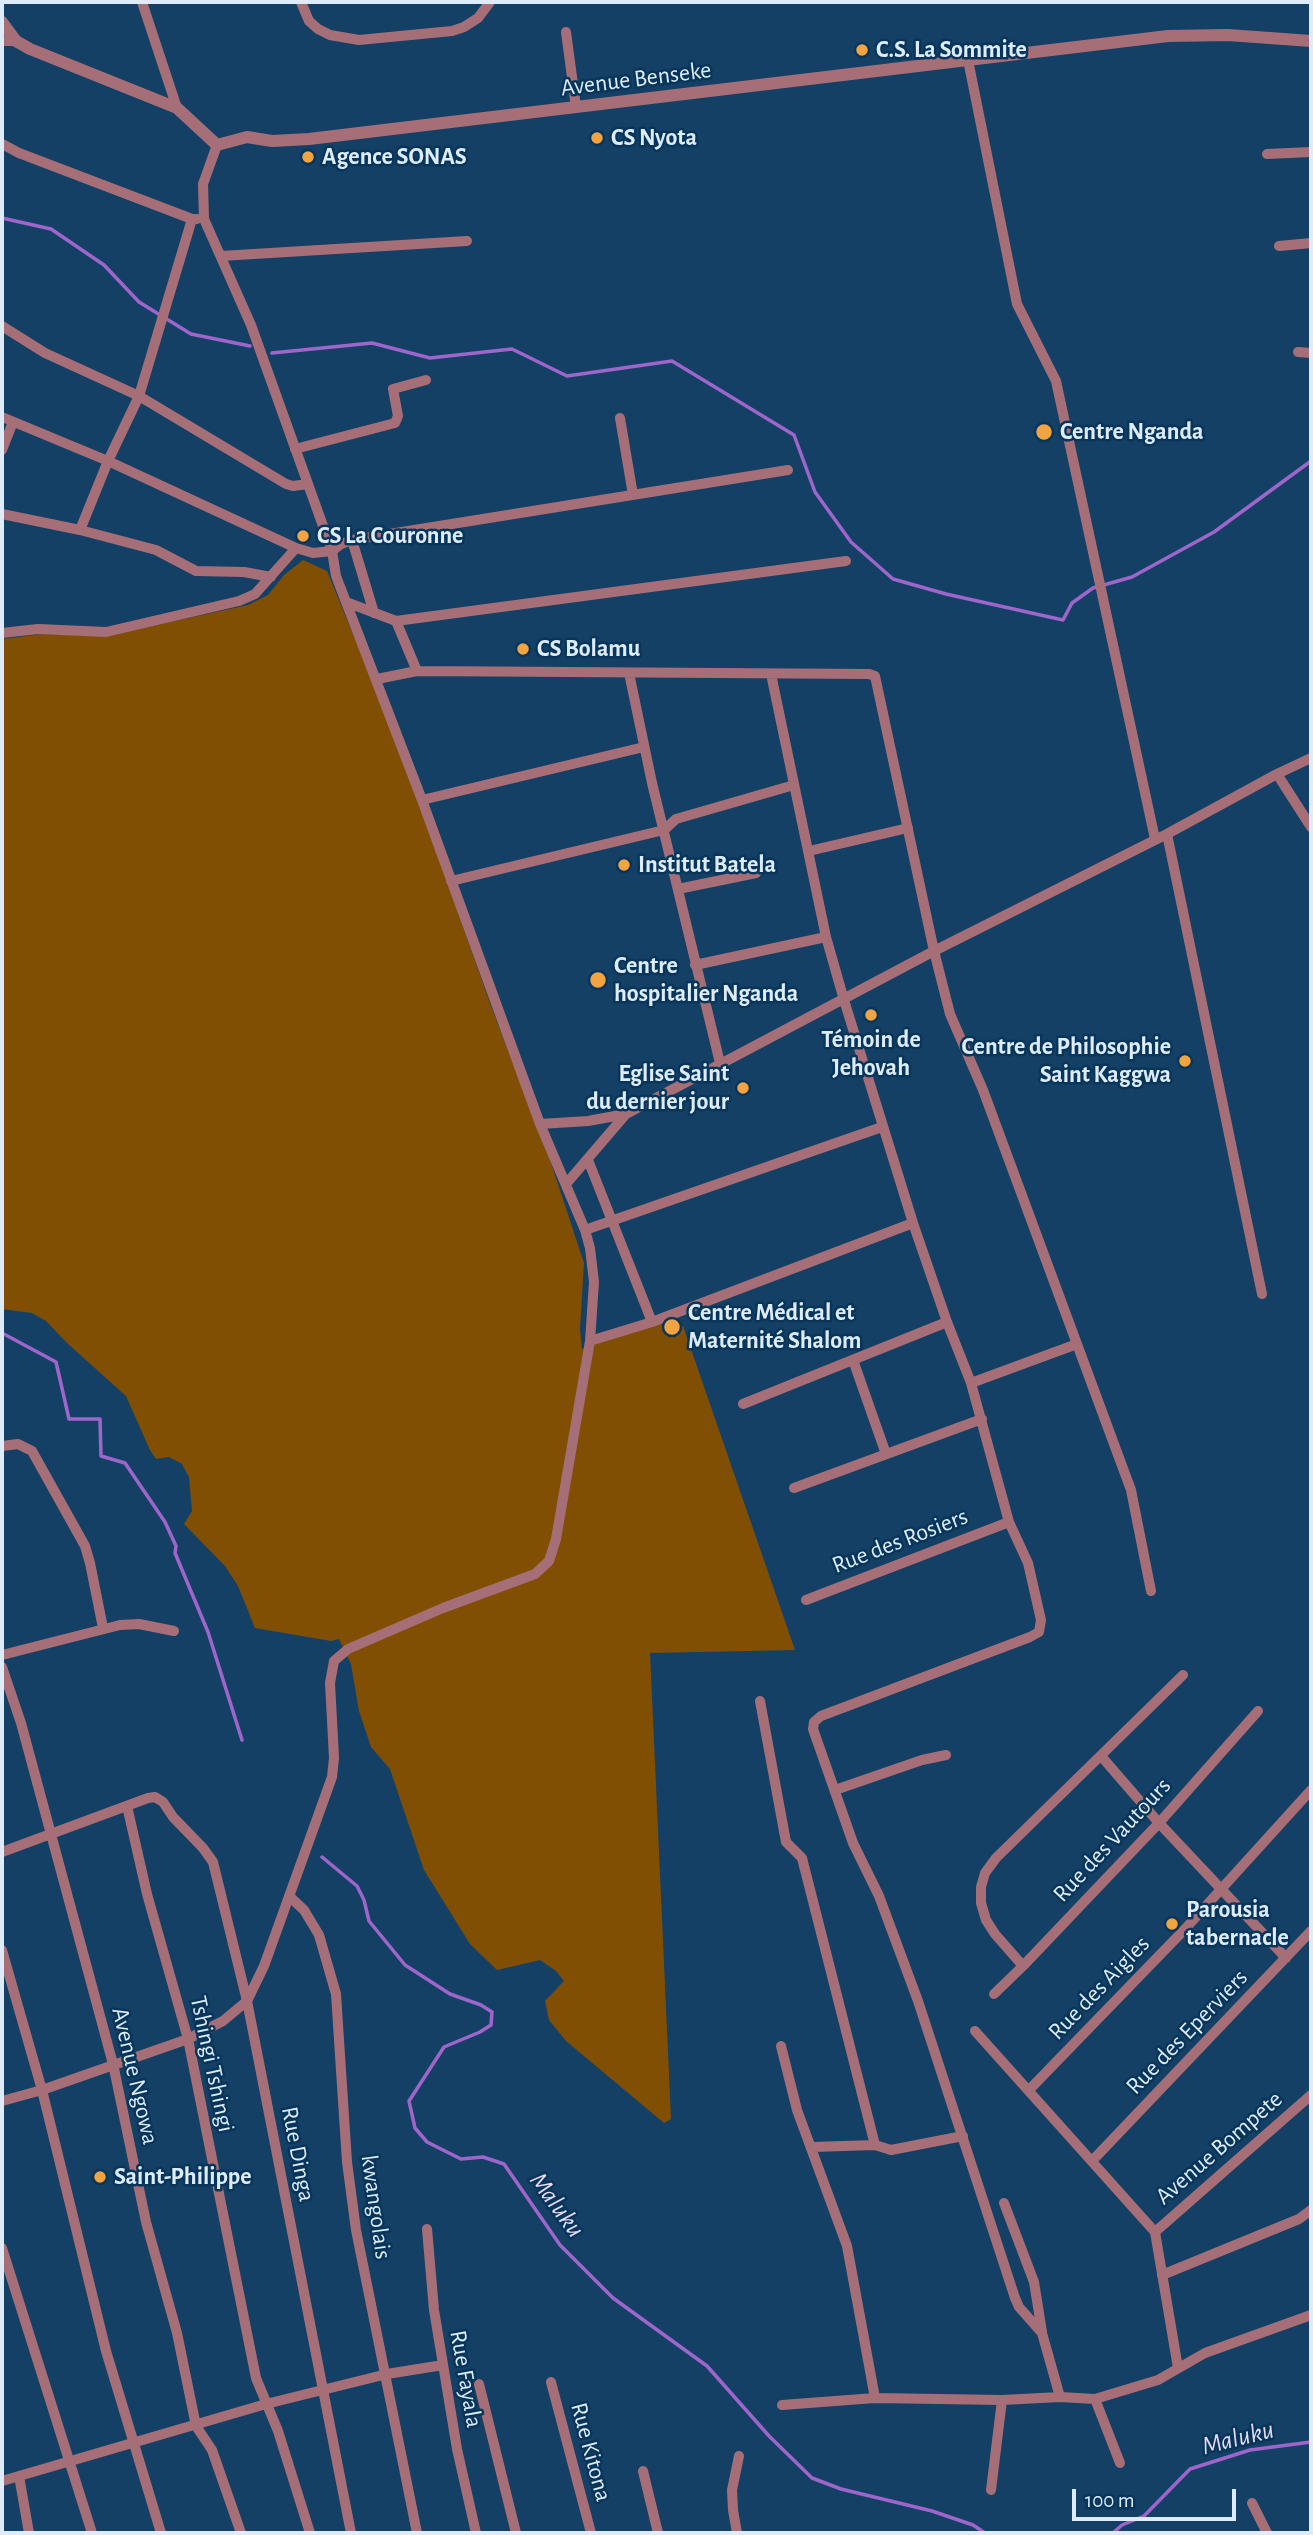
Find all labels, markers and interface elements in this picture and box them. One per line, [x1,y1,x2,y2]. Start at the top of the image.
place label: C.S. La Sommite [876,36,1027,64]
marker: C.S. La Sommite [854,42,870,58]
street label: Avenue Benseke [559,55,713,103]
place label: CS Nyota [611,124,697,152]
marker: CS Nyota [589,130,605,146]
place label: Agence SONAS [322,143,467,171]
marker: Agence SONAS [300,149,316,165]
place label: Centre Nganda [1060,418,1204,446]
marker: Centre Nganda [1034,422,1054,442]
place label: CS La Couronne [317,522,463,550]
marker: CS La Couronne [295,528,311,544]
place label: CS Bolamu [537,635,640,663]
marker: CS Bolamu [515,641,531,657]
place label: Institut Batela [638,851,776,879]
marker: Institut Batela [616,857,632,873]
place label: Centre hospitalier Nganda [614,952,798,1008]
marker: Centre hospitalier Nganda [588,970,608,990]
marker: Témoin de Jehovah [863,1007,879,1023]
place label: Témoin de Jehovah [821,1026,921,1082]
place label: Centre de Philosophie Saint Kaggwa [962,1033,1171,1089]
marker: Centre de Philosophie Saint Kaggwa [1177,1053,1193,1069]
place label: Eglise Saint du dernier jour [586,1060,729,1116]
marker: Eglise Saint du dernier jour [735,1080,751,1096]
place label: Centre Médical et Maternité Shalom [688,1299,861,1355]
marker: Centre Médical et Maternité Shalom [662,1317,682,1337]
street label: Rue des Rosiers [828,1502,972,1580]
street label: Rue des Vautours [1047,1772,1177,1908]
place label: Parousia tabernacle [1186,1896,1289,1952]
marker: Parousia tabernacle [1164,1916,1180,1932]
street label: Rue des Aigles [1042,1930,1156,2046]
street label: Rue des Eperviers [1120,1963,1254,2101]
street label: Tshingi Tshingi [184,1993,240,2135]
street label: Avenue Ngowa [105,2005,165,2147]
street label: Avenue Bompete [1150,2085,1288,2211]
street label: Rue Dinga [275,2104,321,2204]
street label: kwangolais [354,2153,398,2261]
place label: Saint-Philippe [114,2163,252,2191]
water label: Maluku [523,2166,591,2244]
marker: Saint-Philippe [92,2169,108,2185]
street label: Rue Fayala [443,2328,489,2430]
street label: Rue Kitona [564,2399,618,2505]
water label: Maluku [1199,2414,1277,2462]
scale bar [1075,2476,1240,2520]
text: 100 m [1085,2490,1135,2511]

